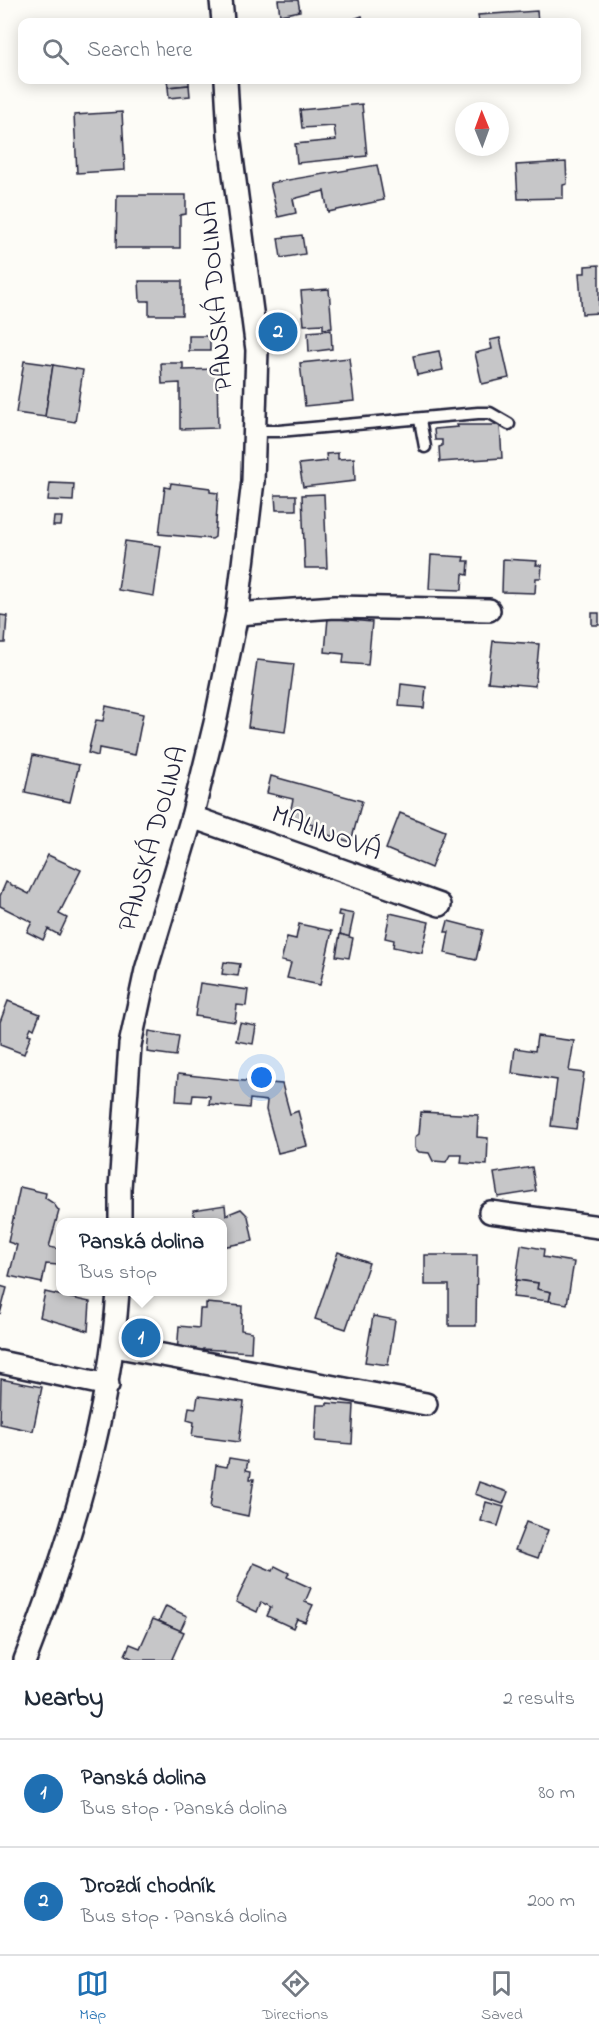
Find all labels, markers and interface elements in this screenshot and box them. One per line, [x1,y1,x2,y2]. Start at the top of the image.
search box [18,18,581,84]
icon: search [39,35,72,68]
text: Search here [87,35,192,67]
north arrow [455,102,509,156]
street label: PANSKÁ DOLINA [189,199,245,393]
pin: 2 [258,310,298,354]
street label: PANSKÁ DOLINA [109,742,199,936]
street label: MALINOVÁ [265,796,387,872]
your location [247,1063,276,1092]
popup [56,1218,227,1296]
text: Panská dolina [79,1227,204,1259]
text: Bus stop [79,1259,157,1288]
pin: 1 [122,1316,160,1360]
text: Nearby [24,1680,103,1718]
text: 2 results [503,1685,575,1714]
text: Panská dolina [81,1763,206,1795]
text: 1 [40,1779,47,1808]
text: 80 m [538,1779,575,1808]
text: Bus stop · Panská dolina [81,1795,287,1824]
text: Drozdí chodník [81,1871,215,1903]
text: 2 [39,1887,48,1916]
text: 200 m [527,1887,575,1916]
text: Bus stop · Panská dolina [81,1903,287,1932]
tab: Map [76,1967,109,2027]
tab: Directions [262,1967,328,2027]
tab: Saved [481,1967,523,2027]

